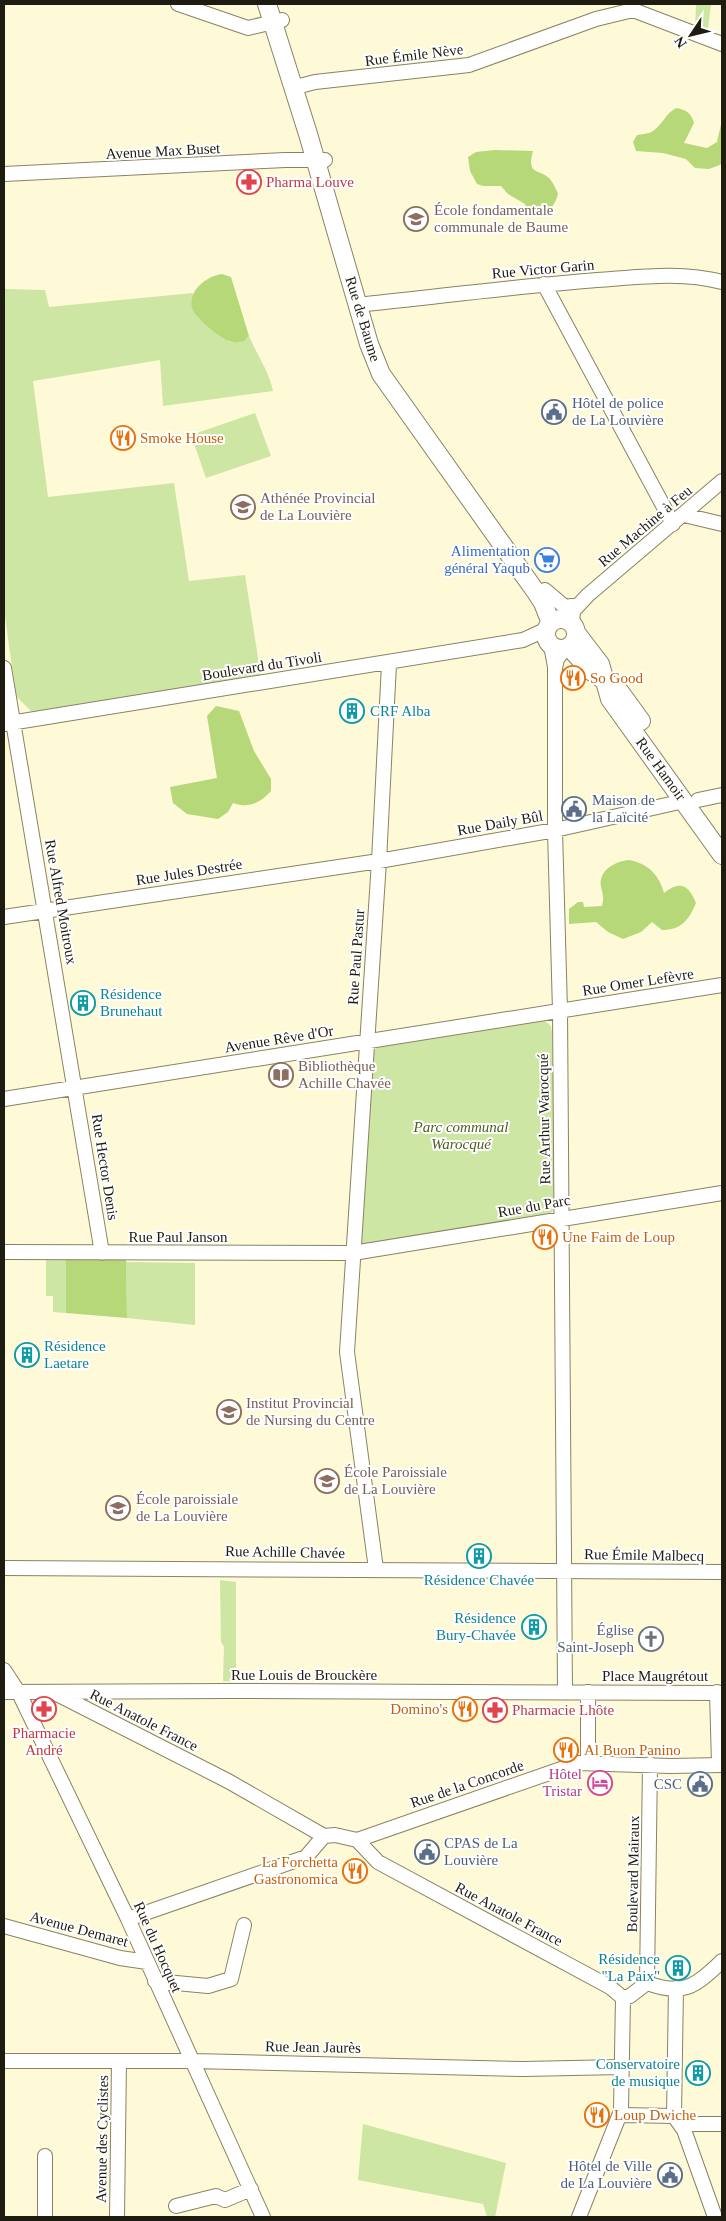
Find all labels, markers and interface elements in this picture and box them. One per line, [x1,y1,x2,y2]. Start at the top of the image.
north arrow [666,10,716,60]
text: N [672,34,690,51]
street label: Rue Émile Nève [364,41,465,69]
street label: Avenue Max Buset [105,140,222,162]
pharmacy icon: Pharma Louve [236,169,262,195]
place label: Pharma Louve [266,174,354,190]
place label: École fondamentale communale de Baume [434,202,568,235]
school or university icon: École fondamentale communale de Baume [403,206,429,232]
street label: Rue Victor Garin [491,257,595,281]
street label: Rue de Baume [342,274,384,364]
place label: Hôtel de police de La Louvière [572,395,664,428]
public building icon: Hôtel de police de La Louvière [541,399,567,425]
restaurant icon: Smoke House [110,425,136,451]
place label: Smoke House [140,430,224,446]
street label: Rue Machine à Feu [595,482,695,570]
place label: Athénée Provincial de La Louvière [260,490,375,523]
school or university icon: Athénée Provincial de La Louvière [230,494,256,520]
place label: Alimentation général Yaqub [444,543,530,576]
supermarket icon: Alimentation général Yaqub [534,547,560,573]
street label: Boulevard du Tivoli [201,649,323,683]
restaurant icon: So Good [560,665,586,691]
place label: So Good [590,670,643,686]
building icon: CRF Alba [339,698,365,724]
place label: CRF Alba [370,703,431,719]
street label: Rue Hamoir [633,734,689,804]
place label: Maison de la Laïcité [592,792,655,825]
public building icon: Maison de la Laïcité [561,796,587,822]
street label: Rue Daily Bûl [456,808,544,838]
street label: Rue Alfred Moitroux [42,838,80,966]
street label: Rue Jules Destrée [135,856,244,888]
street label: Rue Paul Pastur [345,909,367,1005]
street label: Rue Omer Lefèvre [581,965,695,999]
place label: Résidence Brunehaut [100,986,163,1019]
building icon: Résidence Brunehaut [70,990,96,1016]
street label: Avenue Rêve d'Or [223,1023,335,1055]
street label: Rue Arthur Warocqué [535,1053,553,1185]
place label: Bibliothèque Achille Chavée [298,1058,391,1091]
library icon: Bibliothèque Achille Chavée [268,1062,294,1088]
street label: Rue Hector Denis [89,1113,121,1221]
park label: Parc communal Warocqué [413,1119,508,1152]
street label: Rue du Parc [497,1192,572,1220]
restaurant icon: Une Faim de Loup [532,1224,558,1250]
street label: Rue Paul Janson [128,1229,228,1245]
place label: Une Faim de Loup [562,1229,675,1245]
place label: Résidence Laetare [44,1338,106,1371]
building icon: Résidence Laetare [14,1342,40,1368]
place label: Institut Provincial de Nursing du Centre [246,1395,375,1428]
school or university icon: Institut Provincial de Nursing du Centre [216,1399,242,1425]
place label: École Paroissiale de La Louvière [344,1464,447,1497]
school or university icon: École Paroissiale de La Louvière [314,1468,340,1494]
place label: École paroissiale de La Louvière [136,1491,238,1524]
school or university icon: École paroissiale de La Louvière [105,1495,131,1521]
street label: Rue Achille Chavée [225,1543,345,1561]
building icon: Résidence Chavée [466,1543,492,1569]
street label: Rue Émile Malbecq [584,1546,705,1564]
place label: Résidence Chavée [424,1572,535,1588]
place label: Résidence Bury-Chavée [436,1610,516,1643]
building icon: Résidence Bury-Chavée [521,1614,547,1640]
place label: Église Saint-Joseph [557,1622,634,1655]
church icon: Église Saint-Joseph [638,1626,664,1652]
street label: Rue Louis de Brouckère [231,1667,377,1683]
street label: Place Maugrétout [602,1668,709,1684]
street label: Rue Anatole France [87,1686,201,1754]
pharmacy icon: Pharmacie André [31,1696,57,1722]
restaurant icon: Domino's [452,1696,478,1722]
pharmacy icon: Pharmacie Lhôte [482,1697,508,1723]
place label: Domino's [390,1701,448,1717]
place label: Pharmacie Lhôte [512,1702,614,1718]
place label: Pharmacie André [12,1725,76,1758]
restaurant icon: Al Buon Panino [553,1737,579,1763]
place label: Al Buon Panino [584,1742,681,1758]
street label: Rue de la Concorde [408,1757,526,1811]
place label: Hôtel Tristar [543,1766,582,1799]
hotel icon: Hôtel Tristar [587,1770,613,1796]
public building icon: CSC [687,1771,713,1797]
place label: CSC [654,1776,682,1792]
street label: Boulevard Mairaux [624,1815,642,1933]
place label: CPAS de La Louvière [444,1835,518,1868]
public building icon: CPAS de La Louvière [414,1839,440,1865]
place label: La Forchetta Gastronomica [254,1854,338,1887]
restaurant icon: La Forchetta Gastronomica [342,1858,368,1884]
street label: Rue Anatole France [453,1879,566,1949]
street label: Rue du Hocquet [131,1899,185,1996]
street label: Avenue Demaret [28,1908,131,1950]
place label: Résidence "La Paix" [598,1951,660,1984]
building icon: Résidence "La Paix" [665,1955,691,1981]
street label: Rue Jean Jaurès [265,2038,361,2056]
place label: Conservatoire de musique [596,2056,680,2089]
building icon: Conservatoire de musique [685,2060,711,2086]
street label: Avenue des Cyclistes [93,2075,111,2203]
restaurant icon: Loup Dwiche [584,2102,610,2128]
place label: Loup Dwiche [614,2107,696,2123]
place label: Hôtel de Ville de La Louvière [560,2158,652,2191]
public building icon: Hôtel de Ville de La Louvière [657,2162,683,2188]

